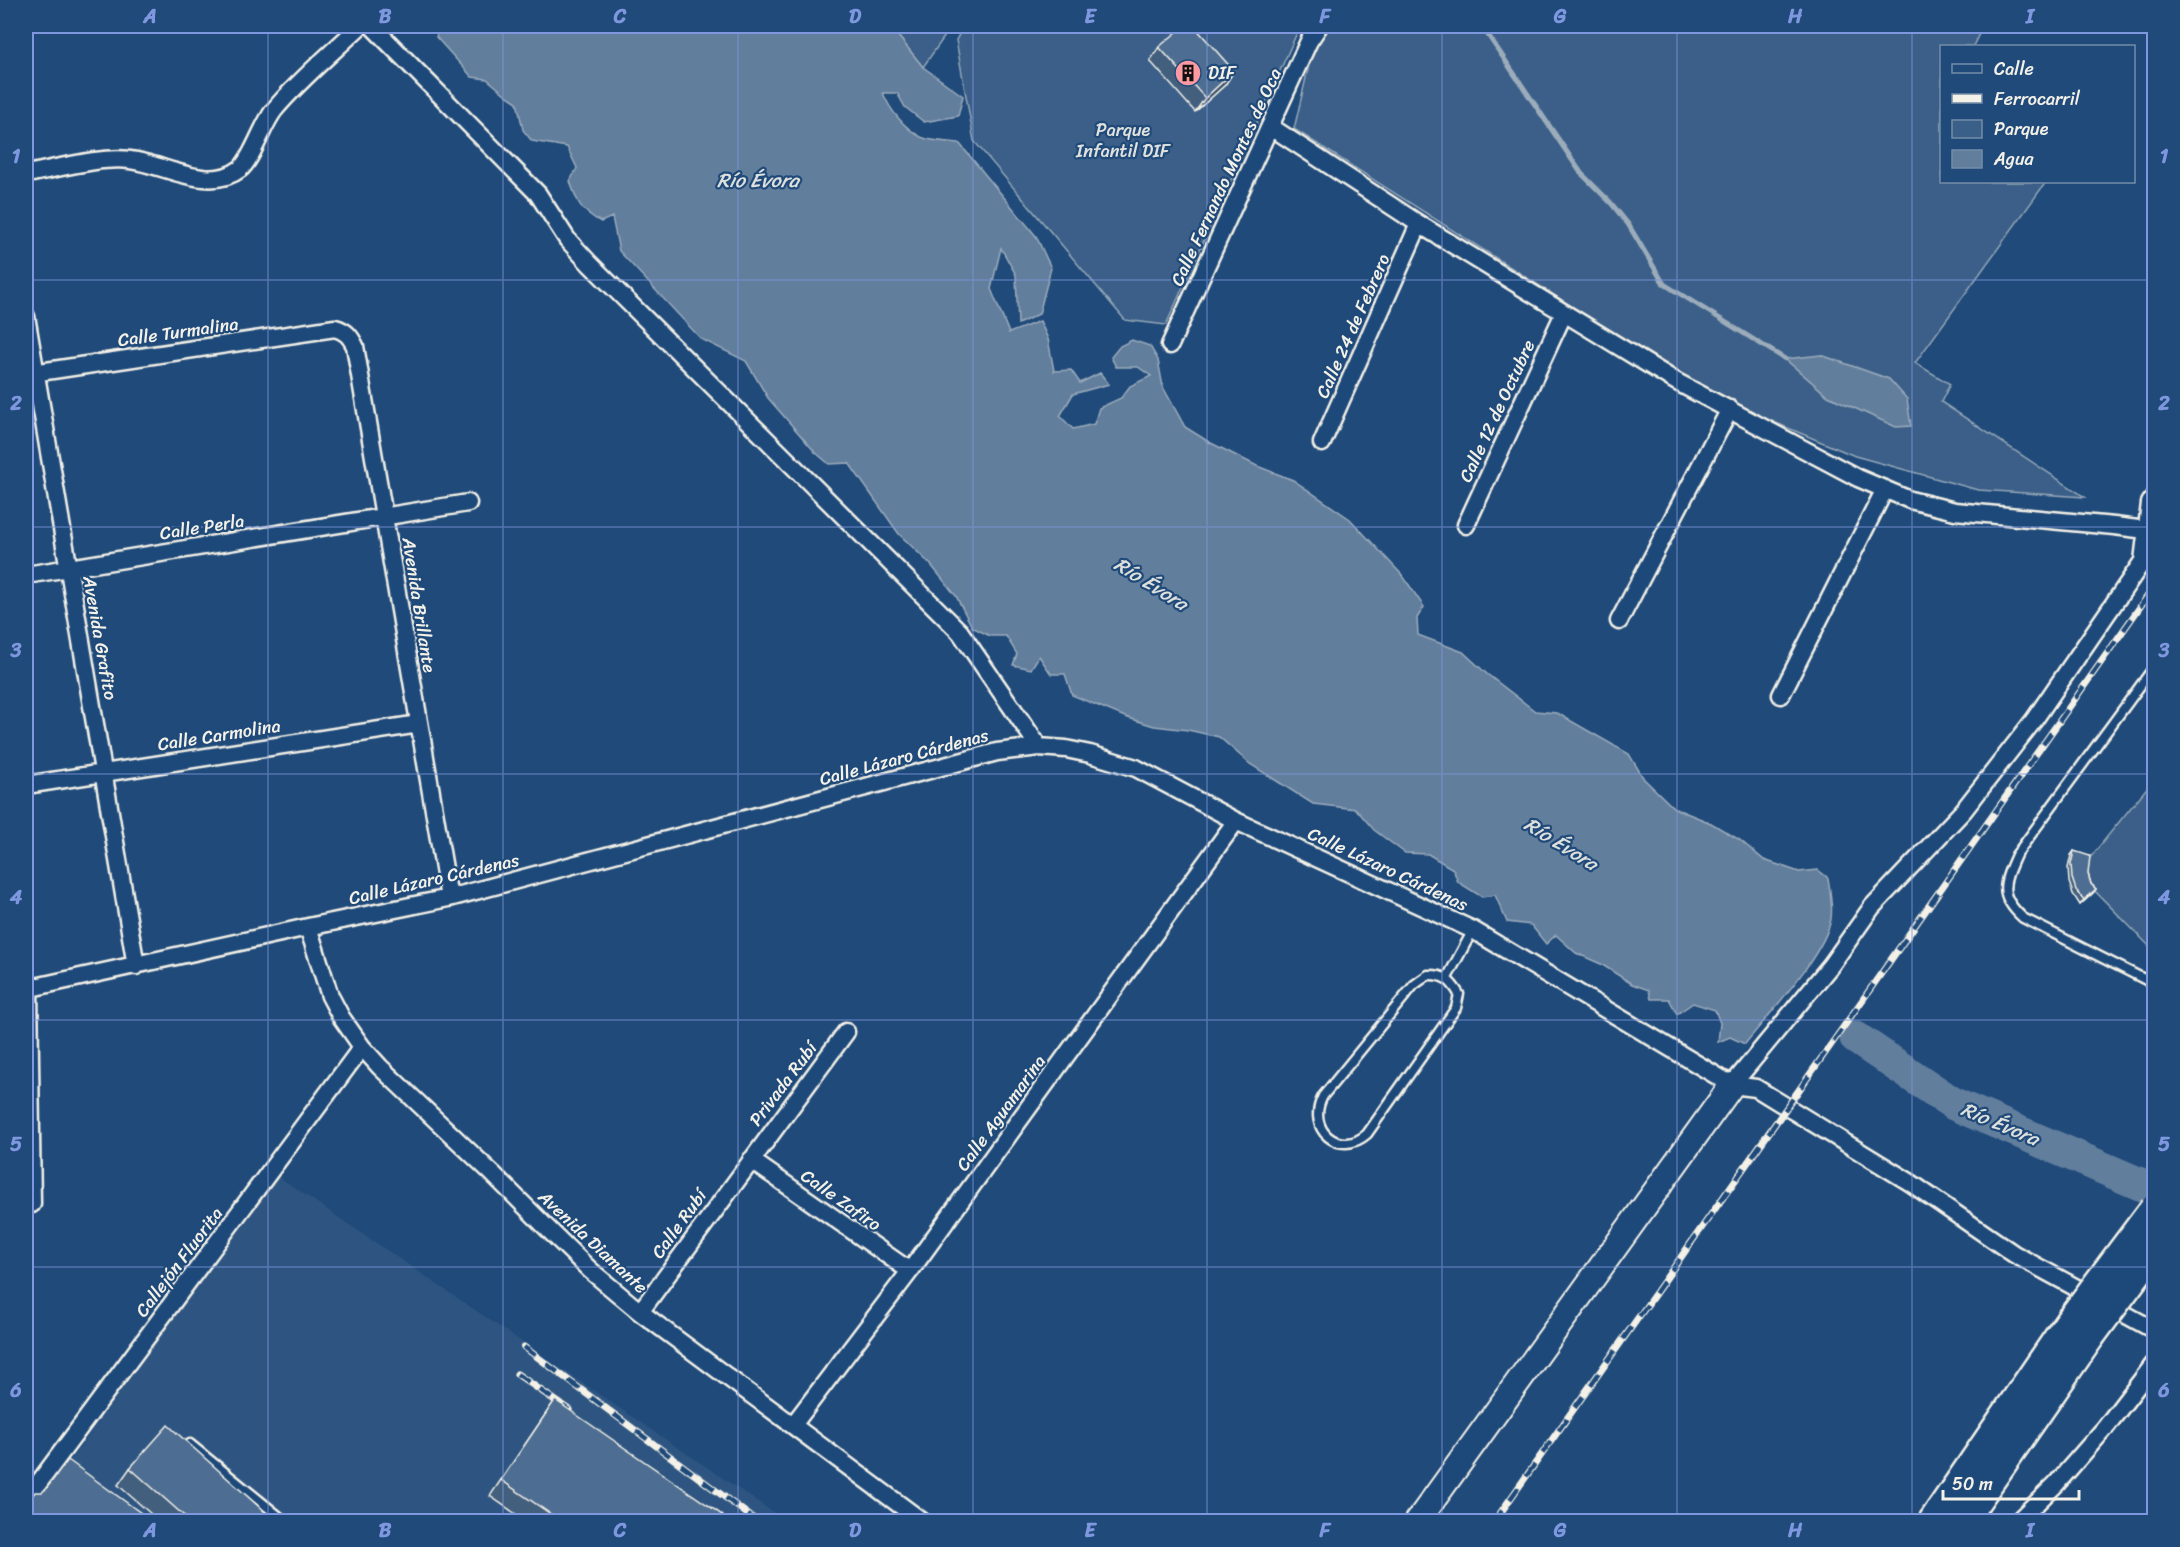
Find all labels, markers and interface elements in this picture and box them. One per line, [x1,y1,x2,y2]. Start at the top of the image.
text: A [142,0,157,34]
text: B [379,0,392,34]
text: C [613,0,627,34]
text: D [849,0,862,34]
text: E [1084,0,1097,34]
text: F [1319,0,1332,34]
text: G [1553,0,1567,34]
text: H [1787,0,1803,34]
text: I [2025,0,2036,34]
legend [1940,45,2135,183]
text: Calle [1994,53,2034,85]
place label: DIF [1208,57,1237,89]
building icon: DIF [1173,58,1203,88]
street label: Calle Fernando Montes de Oca [1161,63,1291,291]
text: Ferrocarril [1994,83,2081,115]
text: Parque [1994,113,2049,145]
park label: Parque Infantil DIF [1075,114,1171,167]
text: 1 [12,139,21,174]
text: 1 [2160,139,2169,174]
text: Agua [1993,143,2035,175]
water label: Río Évora [717,163,801,198]
street label: Calle 24 de Febrero [1307,248,1399,404]
street label: Calle Turmalina [116,308,240,356]
street label: Calle 12 de Octubre [1450,334,1544,488]
text: 2 [9,386,22,421]
text: 2 [2157,386,2170,421]
street label: Calle Perla [157,505,247,549]
street label: Avenida Brillante [392,534,446,675]
water label: Río Évora [1107,547,1197,622]
street label: Avenida Grafito [73,573,127,702]
text: 3 [10,633,22,668]
text: 3 [2158,633,2170,668]
street label: Calle Carmolina [155,709,283,761]
street label: Calle Lázaro Cárdenas [816,719,993,795]
water label: Río Évora [1517,807,1607,882]
street label: Calle Lázaro Cárdenas [1302,818,1474,921]
street label: Calle Lázaro Cárdenas [346,844,523,914]
text: 4 [9,880,23,915]
text: 4 [2157,880,2171,915]
street label: Privada Rubí [740,1033,827,1133]
street label: Calle Aguamarina [947,1048,1055,1178]
water label: Río Évora [1956,1092,2046,1157]
text: 5 [10,1127,22,1162]
text: 5 [2158,1127,2170,1162]
street label: Calle Zafiro [794,1160,888,1240]
street label: Avenida Diamante [530,1181,656,1302]
street label: Calle Rubí [643,1181,717,1266]
street label: Callejón Fluorita [127,1200,231,1324]
text: 6 [9,1373,22,1408]
text: 6 [2157,1373,2170,1408]
scale bar [1943,1463,2080,1501]
text: 50 m [1952,1468,1993,1500]
text: A [142,1513,157,1547]
text: B [379,1513,392,1547]
text: C [613,1513,627,1547]
text: D [849,1513,862,1547]
text: E [1084,1513,1097,1547]
text: F [1319,1513,1332,1547]
text: G [1553,1513,1567,1547]
text: H [1787,1513,1803,1547]
text: I [2025,1513,2036,1547]

